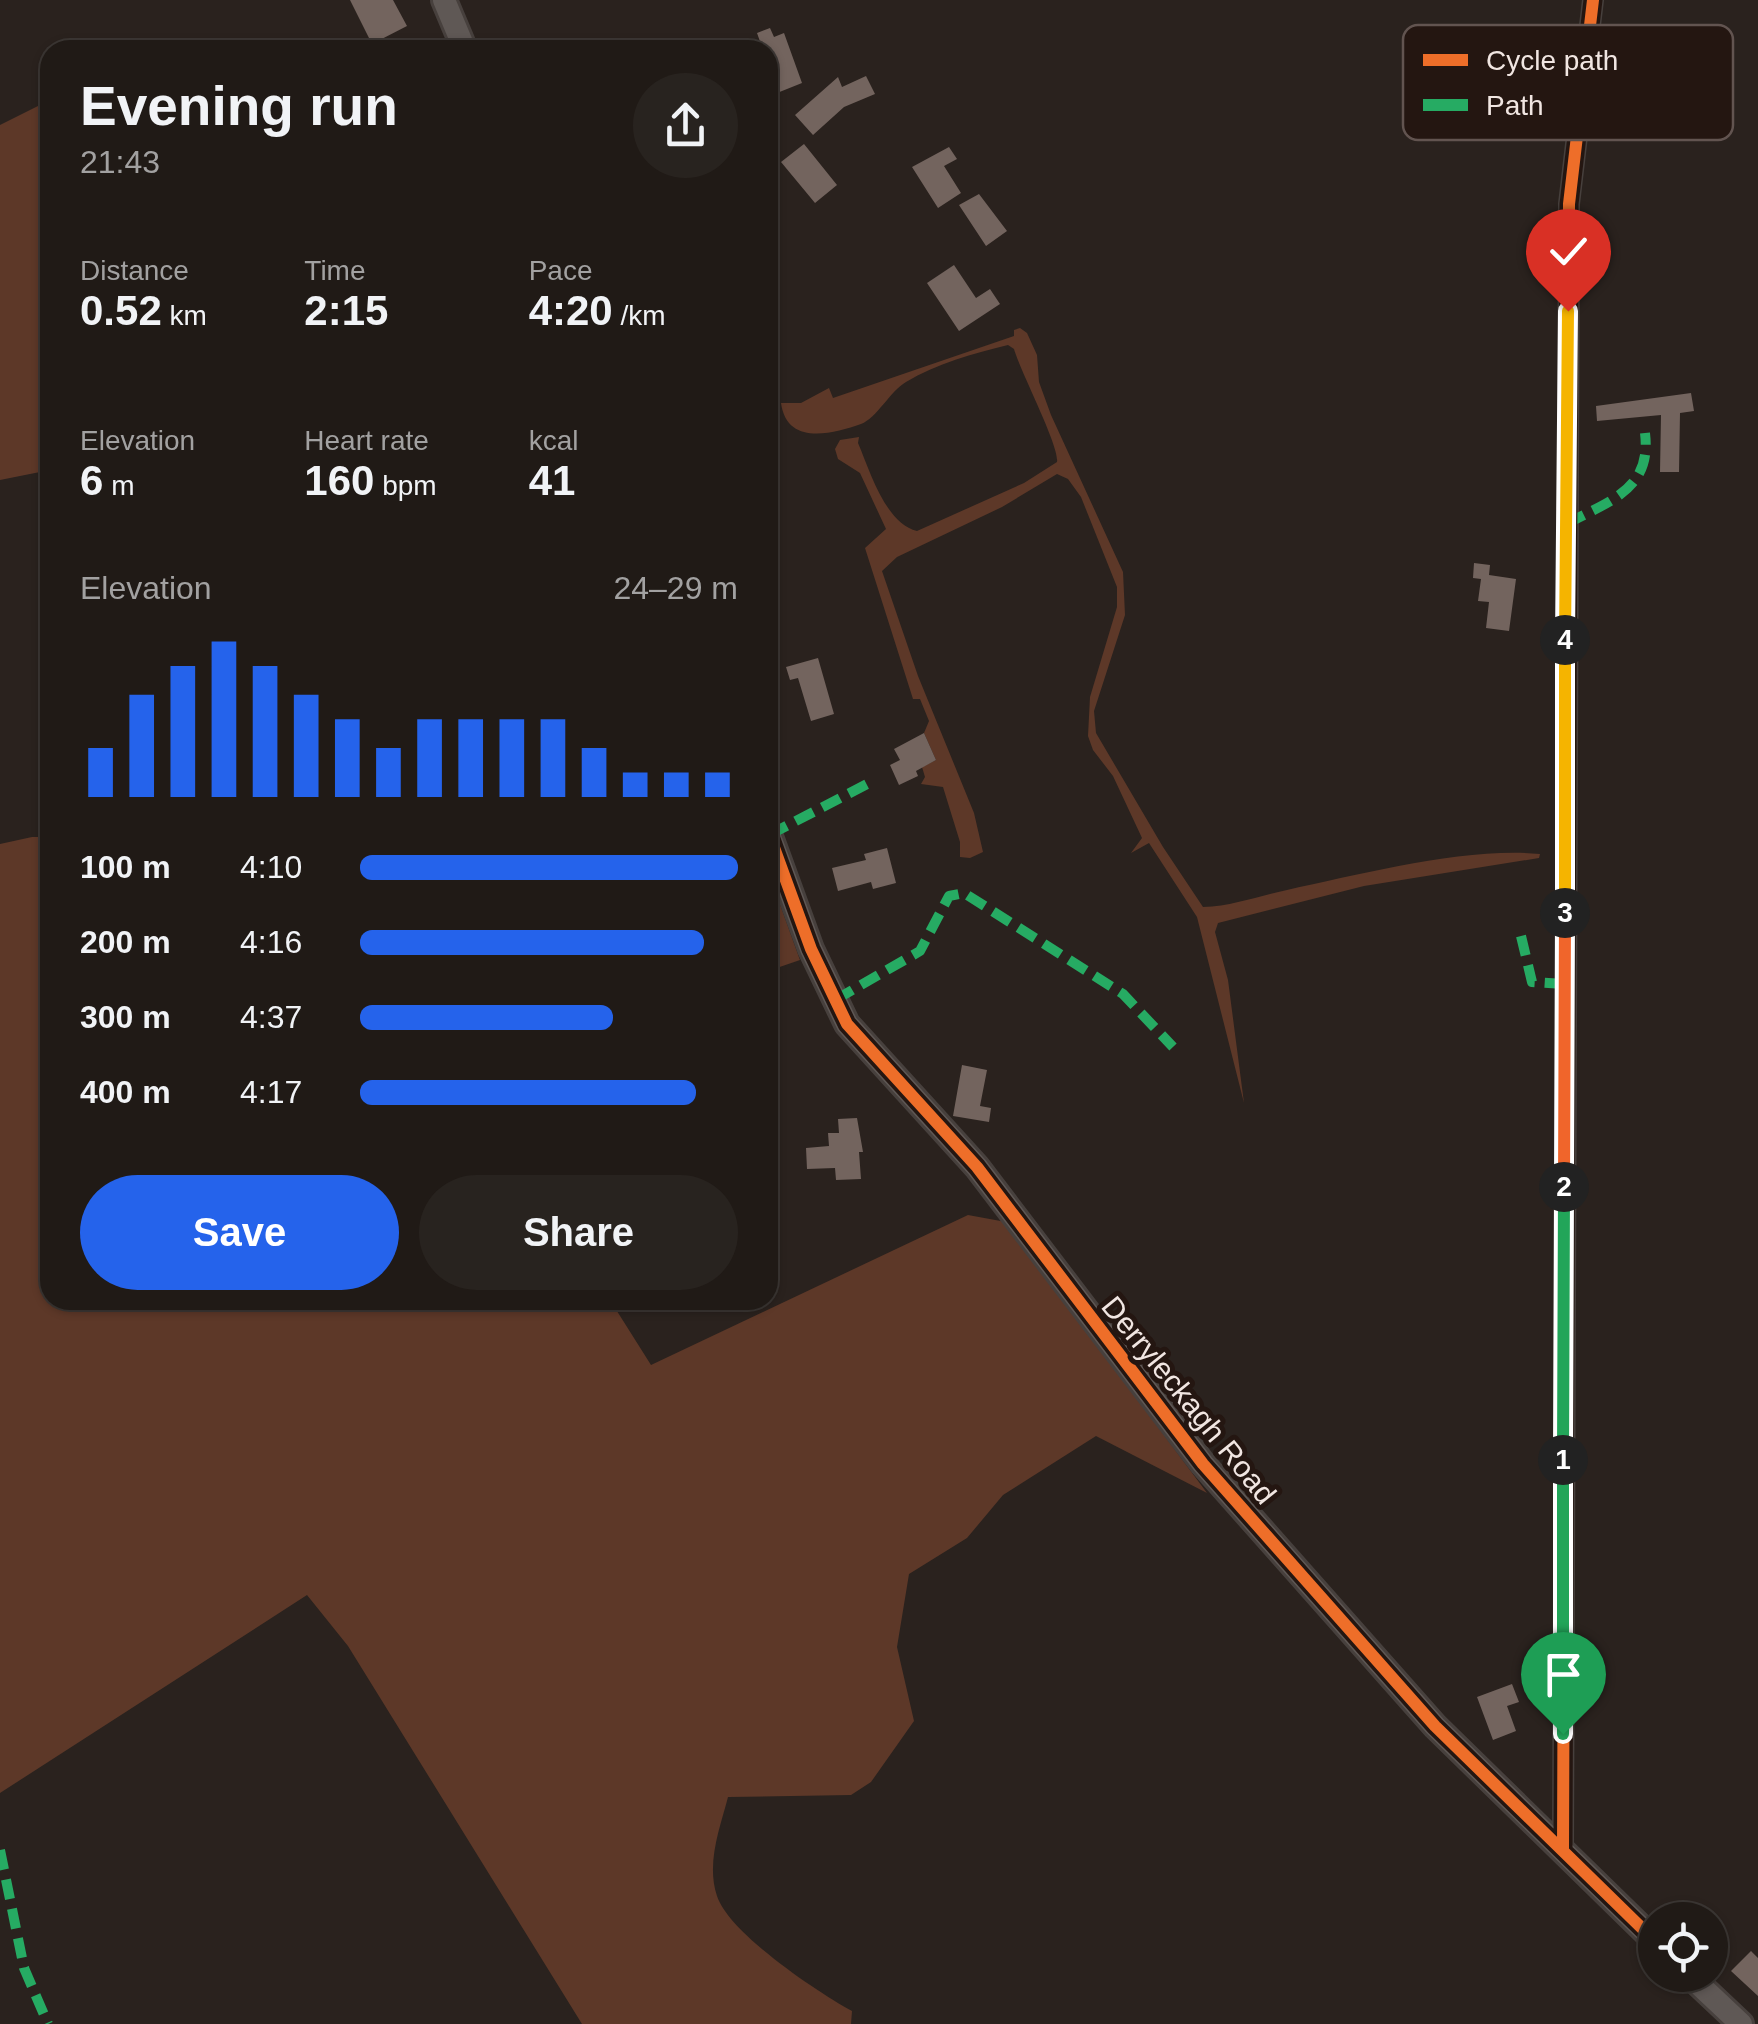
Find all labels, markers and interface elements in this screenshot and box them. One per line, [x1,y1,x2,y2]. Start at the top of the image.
legend [1403,25,1733,140]
text: Cycle path [1486,45,1618,76]
button: share [633,73,738,178]
text: Evening run [80,75,398,137]
text: Path [1486,90,1544,121]
text: 21:43 [80,144,160,180]
pin [1526,209,1611,312]
icon: check [1541,224,1596,279]
text: Distance [80,255,189,286]
text: Time [304,255,366,286]
text: Pace [529,255,592,286]
text: 0.52 [80,287,162,334]
text: 2:15 [304,287,388,334]
text: 4:20 [529,287,613,334]
text: km [162,300,207,331]
text: /km [613,300,666,331]
text: Elevation [80,425,195,456]
text: Heart rate [304,425,429,456]
text: kcal [529,425,578,456]
text: 6 [80,457,103,504]
text: 160 [304,457,374,504]
text: 41 [529,457,575,504]
text: m [103,470,134,501]
text: bpm [374,470,437,501]
text: Elevation [80,570,212,606]
text: 24–29 m [613,570,738,606]
pin: 4 [1540,615,1590,665]
text: 4 [1557,624,1573,655]
text: 100 m [80,849,171,885]
text: 4:10 [240,849,302,885]
pin: 3 [1540,888,1590,938]
text: 3 [1557,897,1573,928]
text: 200 m [80,924,171,960]
text: 4:16 [240,924,302,960]
text: 300 m [80,999,171,1035]
text: 4:37 [240,999,302,1035]
text: 400 m [80,1074,171,1110]
text: 4:17 [240,1074,302,1110]
pin: 2 [1539,1162,1589,1212]
text: 2 [1556,1171,1572,1202]
button: Save [80,1175,399,1290]
button: Share [419,1175,738,1290]
street label: Derryleckagh Road [1095,1290,1283,1510]
pin: 1 [1538,1435,1588,1485]
text: 1 [1555,1444,1571,1475]
pin [1521,1632,1606,1735]
icon: arrive [1536,1647,1591,1702]
map controls [1638,1902,1728,1992]
button: locate [1638,1902,1728,1992]

